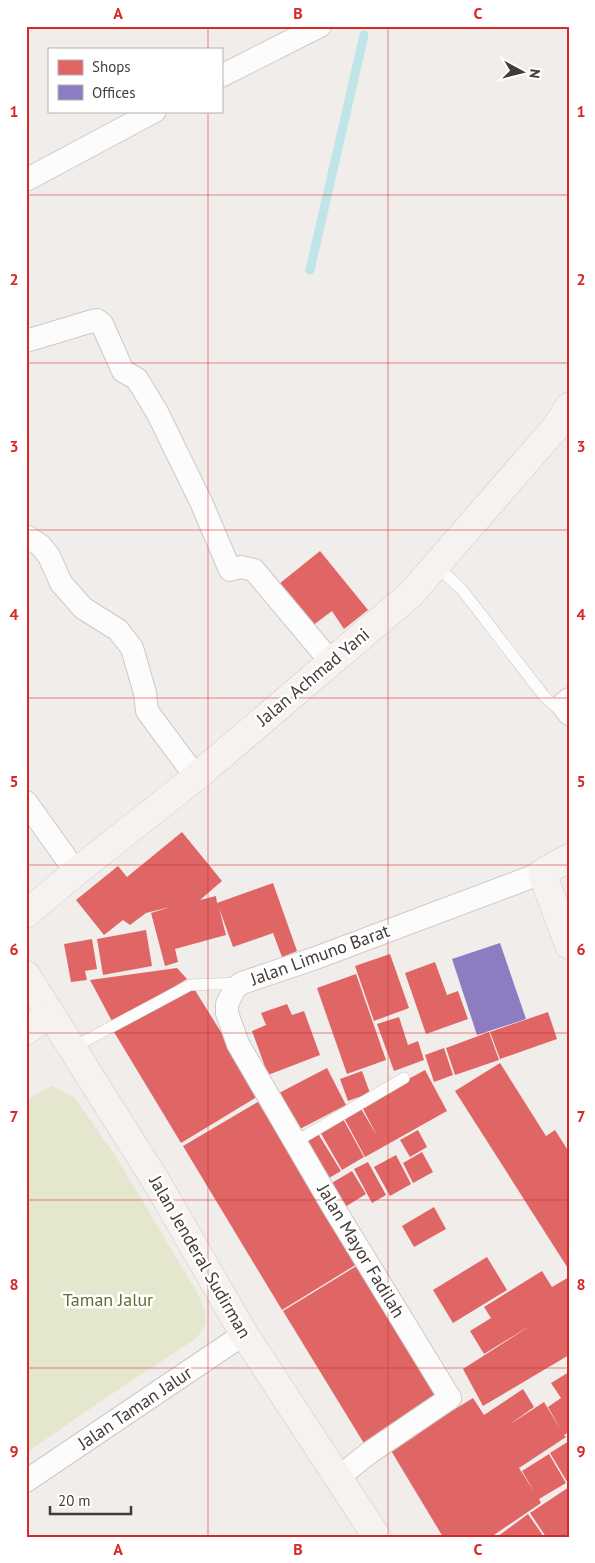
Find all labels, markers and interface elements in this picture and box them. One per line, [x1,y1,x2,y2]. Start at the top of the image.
text: A [113,3,123,23]
text: B [293,3,303,23]
text: C [474,3,483,23]
legend [48,48,222,112]
north arrow [498,48,548,98]
text: Shops [92,57,131,76]
text: N [525,68,544,79]
text: Offices [92,83,136,102]
text: 1 [9,101,19,121]
text: 1 [576,101,586,121]
text: 2 [9,269,19,289]
text: 2 [576,269,586,289]
text: 3 [9,436,19,456]
text: 3 [576,436,586,456]
text: 4 [9,604,19,624]
text: 4 [576,604,586,624]
street label: Jalan Achmad Yani [251,623,374,731]
text: 5 [9,771,19,791]
text: 5 [576,771,586,791]
street label: Jalan Limuno Barat [246,919,393,991]
text: 6 [9,939,19,959]
text: 6 [576,939,586,959]
text: 7 [9,1106,19,1126]
text: 7 [576,1106,586,1126]
street label: Jalan Jenderal Sudirman [144,1170,257,1342]
street label: Jalan Mayor Fadilah [312,1179,410,1322]
text: 8 [9,1274,19,1294]
text: 8 [576,1274,586,1294]
park label: Taman Jalur [63,1288,153,1311]
street label: Jalan Taman Jalur [72,1361,196,1455]
text: 9 [9,1441,19,1461]
text: 9 [576,1441,586,1461]
scale bar [50,1483,131,1515]
text: 20 m [58,1491,91,1510]
text: A [113,1539,123,1559]
text: B [293,1539,303,1559]
text: C [474,1539,483,1559]

